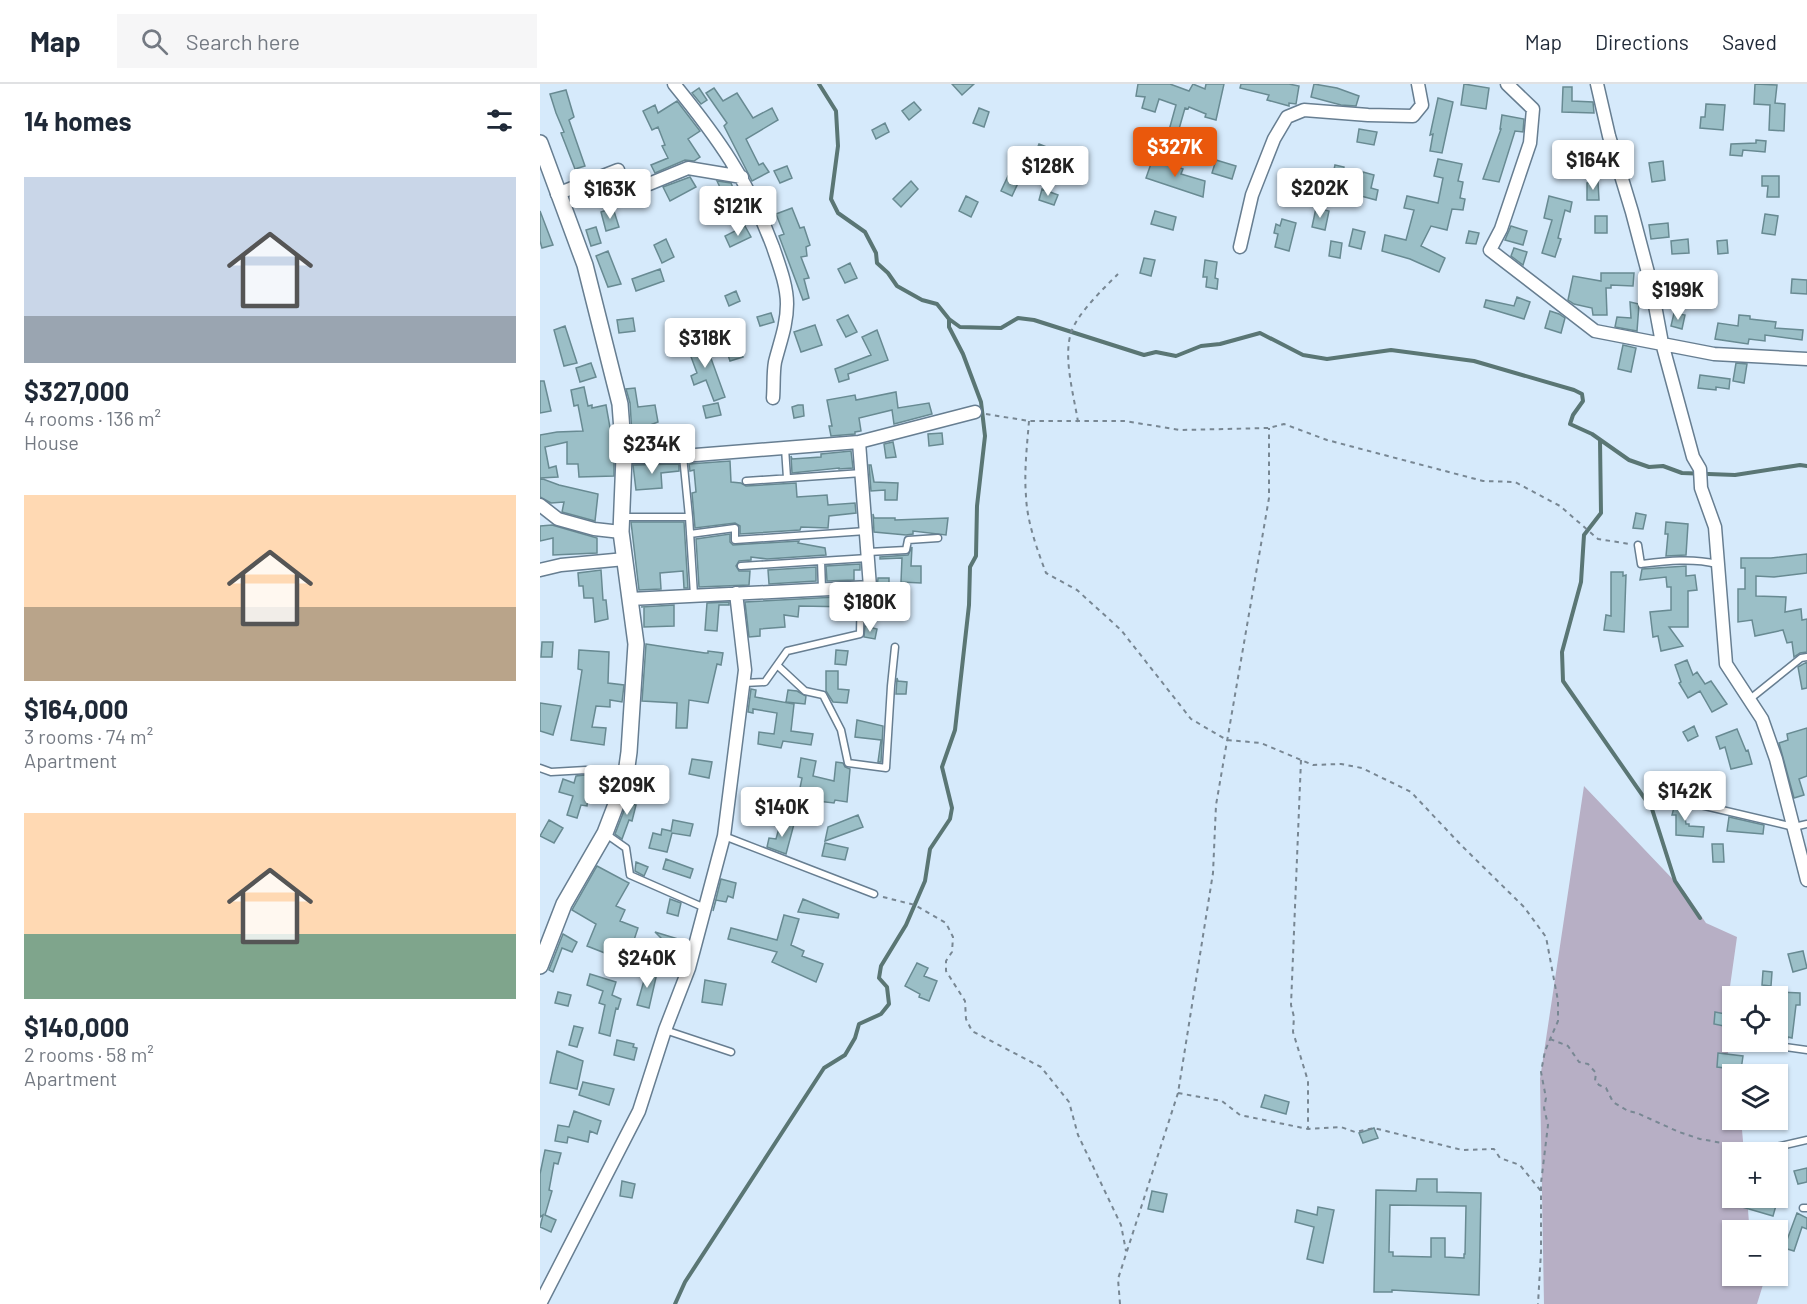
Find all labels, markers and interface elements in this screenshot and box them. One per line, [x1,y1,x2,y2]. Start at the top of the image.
search box [117,14,537,68]
text: Map [30,24,81,58]
icon: search [138,25,171,58]
text: Search here [186,28,300,54]
text: Map [1525,29,1562,54]
text: Directions [1595,29,1689,54]
text: Saved [1722,29,1777,54]
icon: filters [483,104,516,137]
text: 14 homes [24,105,131,136]
pin: $327K [1133,127,1217,178]
text: $327K [1147,134,1203,158]
pin: $164K [1551,140,1635,191]
pin: $128K [1006,146,1090,197]
text: $164K [1566,147,1620,171]
text: $128K [1021,153,1075,177]
pin: $202K [1278,168,1362,219]
pin: $163K [568,169,652,220]
text: $202K [1291,175,1349,199]
text: $163K [584,176,636,200]
pin: $121K [696,186,780,237]
text: $121K [713,193,763,217]
icon: home [216,216,324,324]
pin: $199K [1636,270,1720,321]
text: $199K [1652,277,1704,301]
pin: $318K [663,318,747,369]
text: $318K [679,325,731,349]
text: $327,000 [24,375,129,406]
text: 4 rooms · 136 m² [24,406,161,430]
pin: $234K [610,424,694,475]
text: House [24,430,79,454]
text: $234K [623,431,681,455]
icon: home [216,534,324,642]
pin: $180K [828,582,912,633]
text: $180K [843,589,897,613]
text: $164,000 [24,693,128,724]
text: 3 rooms · 74 m² [24,724,153,748]
text: Apartment [24,748,117,772]
pin: $209K [585,765,669,816]
pin: $142K [1643,771,1727,822]
text: $209K [598,772,656,796]
text: $142K [1658,778,1712,802]
pin: $140K [740,787,824,838]
text: $140K [755,794,809,818]
icon: home [216,852,324,960]
pin: $240K [605,938,689,989]
text: $240K [618,945,676,969]
map controls [1722,986,1788,1286]
button: locate [1722,986,1788,1052]
text: $140,000 [24,1011,129,1042]
text: 2 rooms · 58 m² [24,1042,154,1066]
button: layers [1722,1064,1788,1130]
text: Apartment [24,1066,117,1090]
button: + [1722,1142,1788,1208]
button: − [1722,1220,1788,1286]

